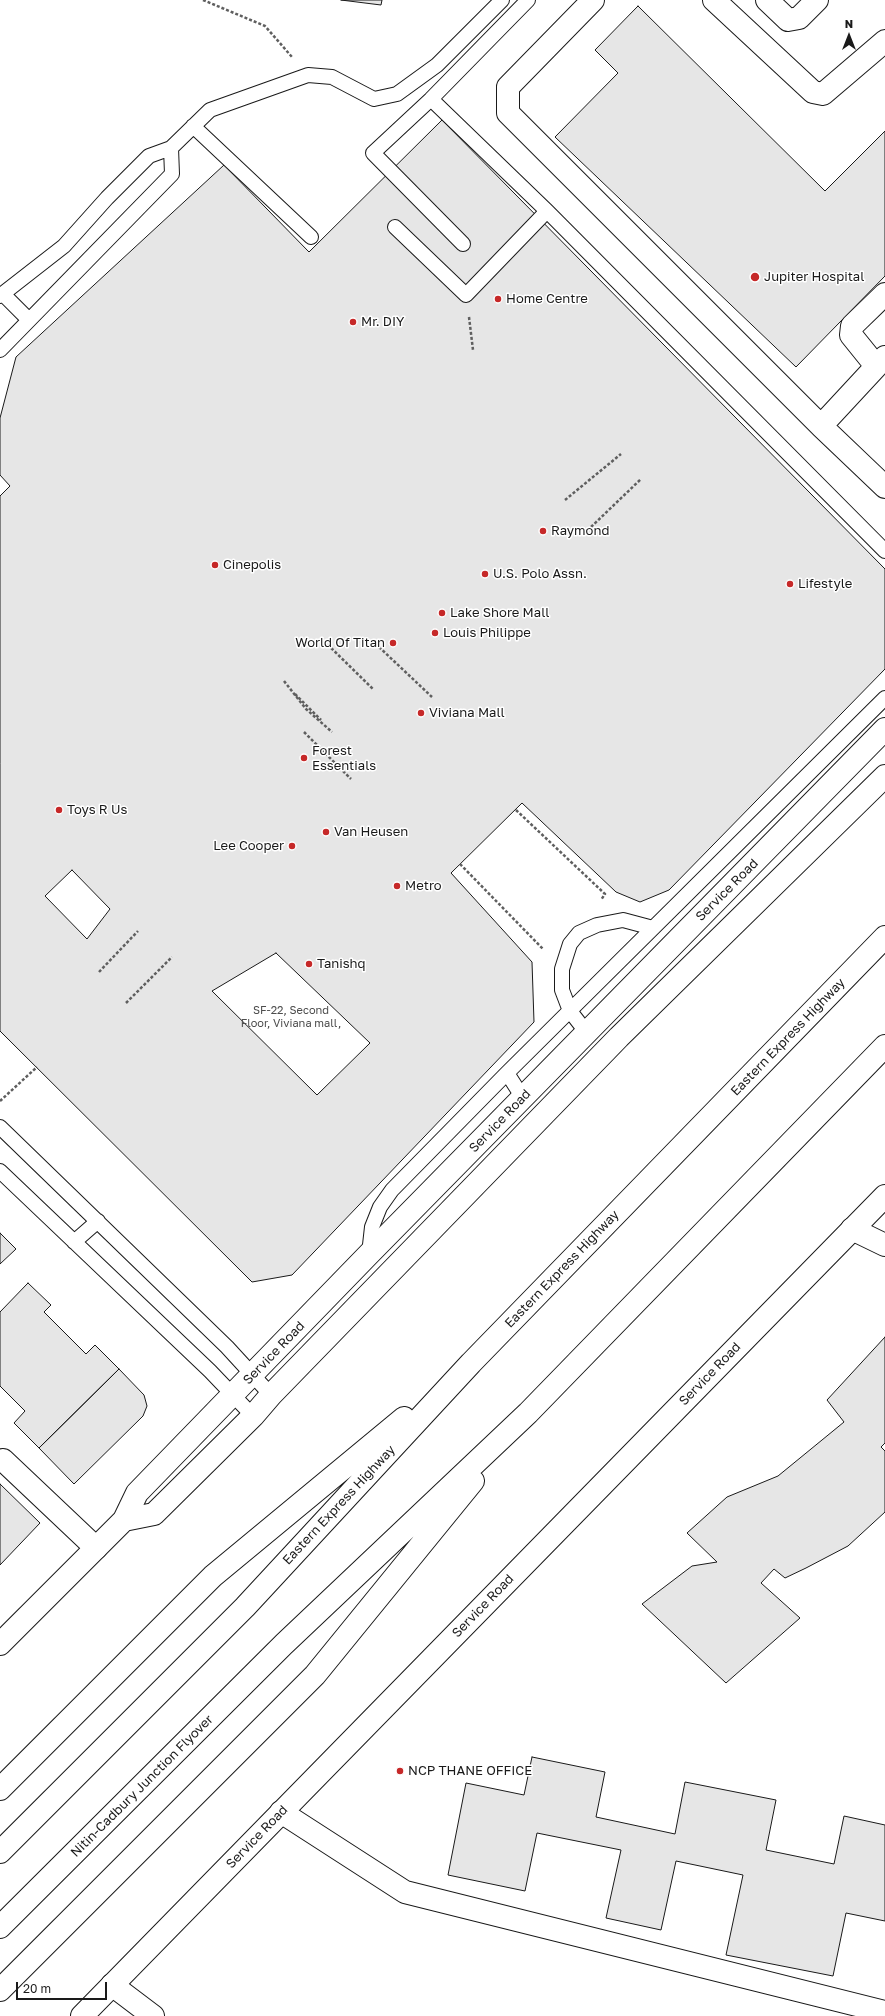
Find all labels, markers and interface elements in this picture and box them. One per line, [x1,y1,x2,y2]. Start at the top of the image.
north arrow [829,16,869,56]
text: N [845,17,853,30]
place label: Jupiter Hospital [764,269,864,285]
marker: Jupiter Hospital [749,271,761,283]
place label: Home Centre [506,291,588,307]
marker: Home Centre [493,294,503,304]
place label: Mr. DIY [361,314,404,330]
marker: Mr. DIY [348,317,358,327]
place label: Raymond [551,523,609,539]
marker: Raymond [538,526,548,536]
place label: Cinepolis [223,557,281,573]
marker: Cinepolis [210,560,220,570]
place label: U.S. Polo Assn. [493,566,587,582]
marker: U.S. Polo Assn. [480,569,490,579]
place label: Lifestyle [798,576,852,592]
marker: Lifestyle [785,579,795,589]
place label: Lake Shore Mall [450,605,549,621]
marker: Lake Shore Mall [437,608,447,618]
place label: Louis Philippe [443,625,531,641]
marker: Louis Philippe [430,628,440,638]
place label: World Of Titan [295,635,385,651]
marker: World Of Titan [388,638,398,648]
place label: Viviana Mall [429,705,505,721]
marker: Viviana Mall [416,708,426,718]
place label: Forest Essentials [312,743,376,774]
marker: Forest Essentials [299,753,309,763]
place label: Toys R Us [67,802,127,818]
marker: Toys R Us [54,805,64,815]
place label: Van Heusen [334,824,408,840]
marker: Van Heusen [321,827,331,837]
place label: Lee Cooper [213,838,284,854]
marker: Lee Cooper [287,841,297,851]
street label: Service Road [693,856,761,924]
place label: Metro [405,878,442,894]
marker: Metro [392,881,402,891]
place label: Tanishq [317,956,366,972]
marker: Tanishq [304,959,314,969]
street label: Eastern Express Highway [728,975,848,1099]
house number: SF-22, Second Floor, Viviana mall, [241,1004,341,1030]
street label: Service Road [466,1086,534,1156]
street label: Eastern Express Highway [502,1207,622,1331]
street label: Service Road [240,1318,308,1388]
street label: Service Road [676,1339,744,1409]
street label: Eastern Express Highway [280,1442,398,1568]
street label: Service Road [449,1571,517,1641]
street label: Nitin-Cadbury Junction Flyover [68,1712,216,1860]
place label: NCP THANE OFFICE [408,1763,532,1779]
marker: NCP THANE OFFICE [395,1766,405,1776]
street label: Service Road [223,1802,291,1872]
scale bar [18,1974,109,2000]
text: 20 m [23,1981,51,1996]

